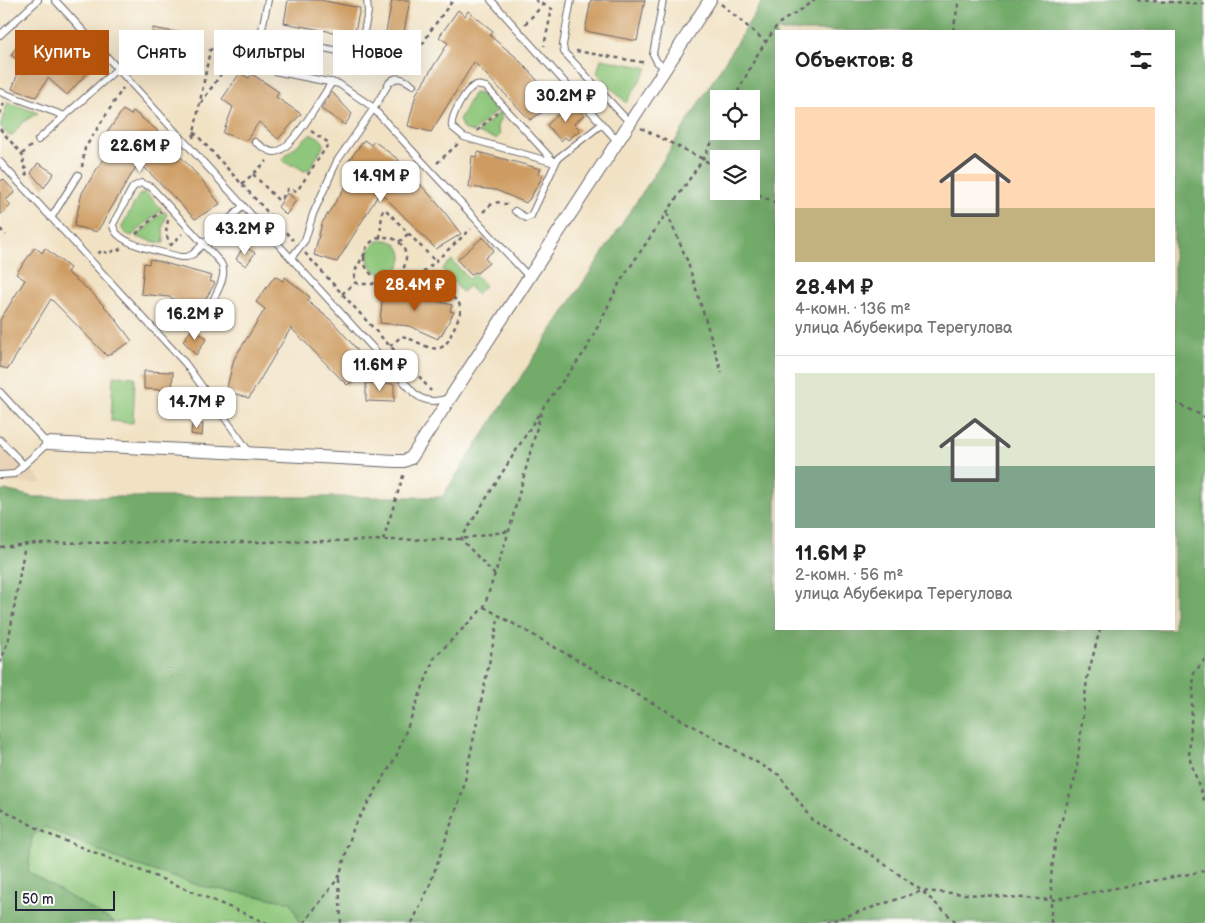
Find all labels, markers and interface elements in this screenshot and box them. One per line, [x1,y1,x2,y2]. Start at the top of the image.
chip: Купить [15,30,109,75]
chip: Снять [119,30,204,75]
chip: Фильтры [214,30,323,75]
chip: Новое [333,30,421,75]
icon: filters [1127,46,1155,74]
text: Объектов: 8 [795,48,914,73]
pin: 30.2M ₽ [520,80,612,123]
text: 30.2M ₽ [536,87,596,106]
map controls [710,90,760,200]
button: locate [710,90,760,140]
pin: 22.6M ₽ [94,130,186,173]
text: 22.6M ₽ [110,137,170,156]
icon: home [930,140,1020,230]
button: layers [710,150,760,200]
pin: 14.9M ₽ [335,160,427,203]
text: 14.9M ₽ [353,167,409,186]
pin: 43.2M ₽ [199,214,291,256]
text: 43.2M ₽ [215,220,275,239]
pin: 28.4M ₽ [369,270,461,312]
text: 28.4M ₽ [795,275,873,300]
text: 28.4M ₽ [385,276,445,295]
pin: 16.2M ₽ [149,298,241,341]
text: 4-комн. · 136 m² [795,300,911,319]
text: 16.2M ₽ [167,305,223,324]
text: улица Абубекира Терегулова [795,319,1012,338]
pin: 11.6M ₽ [334,350,426,392]
text: 11.6M ₽ [353,356,407,375]
pin: 14.7M ₽ [151,386,243,429]
text: 14.7M ₽ [169,393,225,412]
icon: home [930,405,1020,495]
text: 11.6M ₽ [795,541,866,566]
text: 2-комн. · 56 m² [795,566,903,585]
text: улица Абубекира Терегулова [795,585,1012,604]
scale bar [15,888,115,911]
text: 50 m [22,891,54,908]

